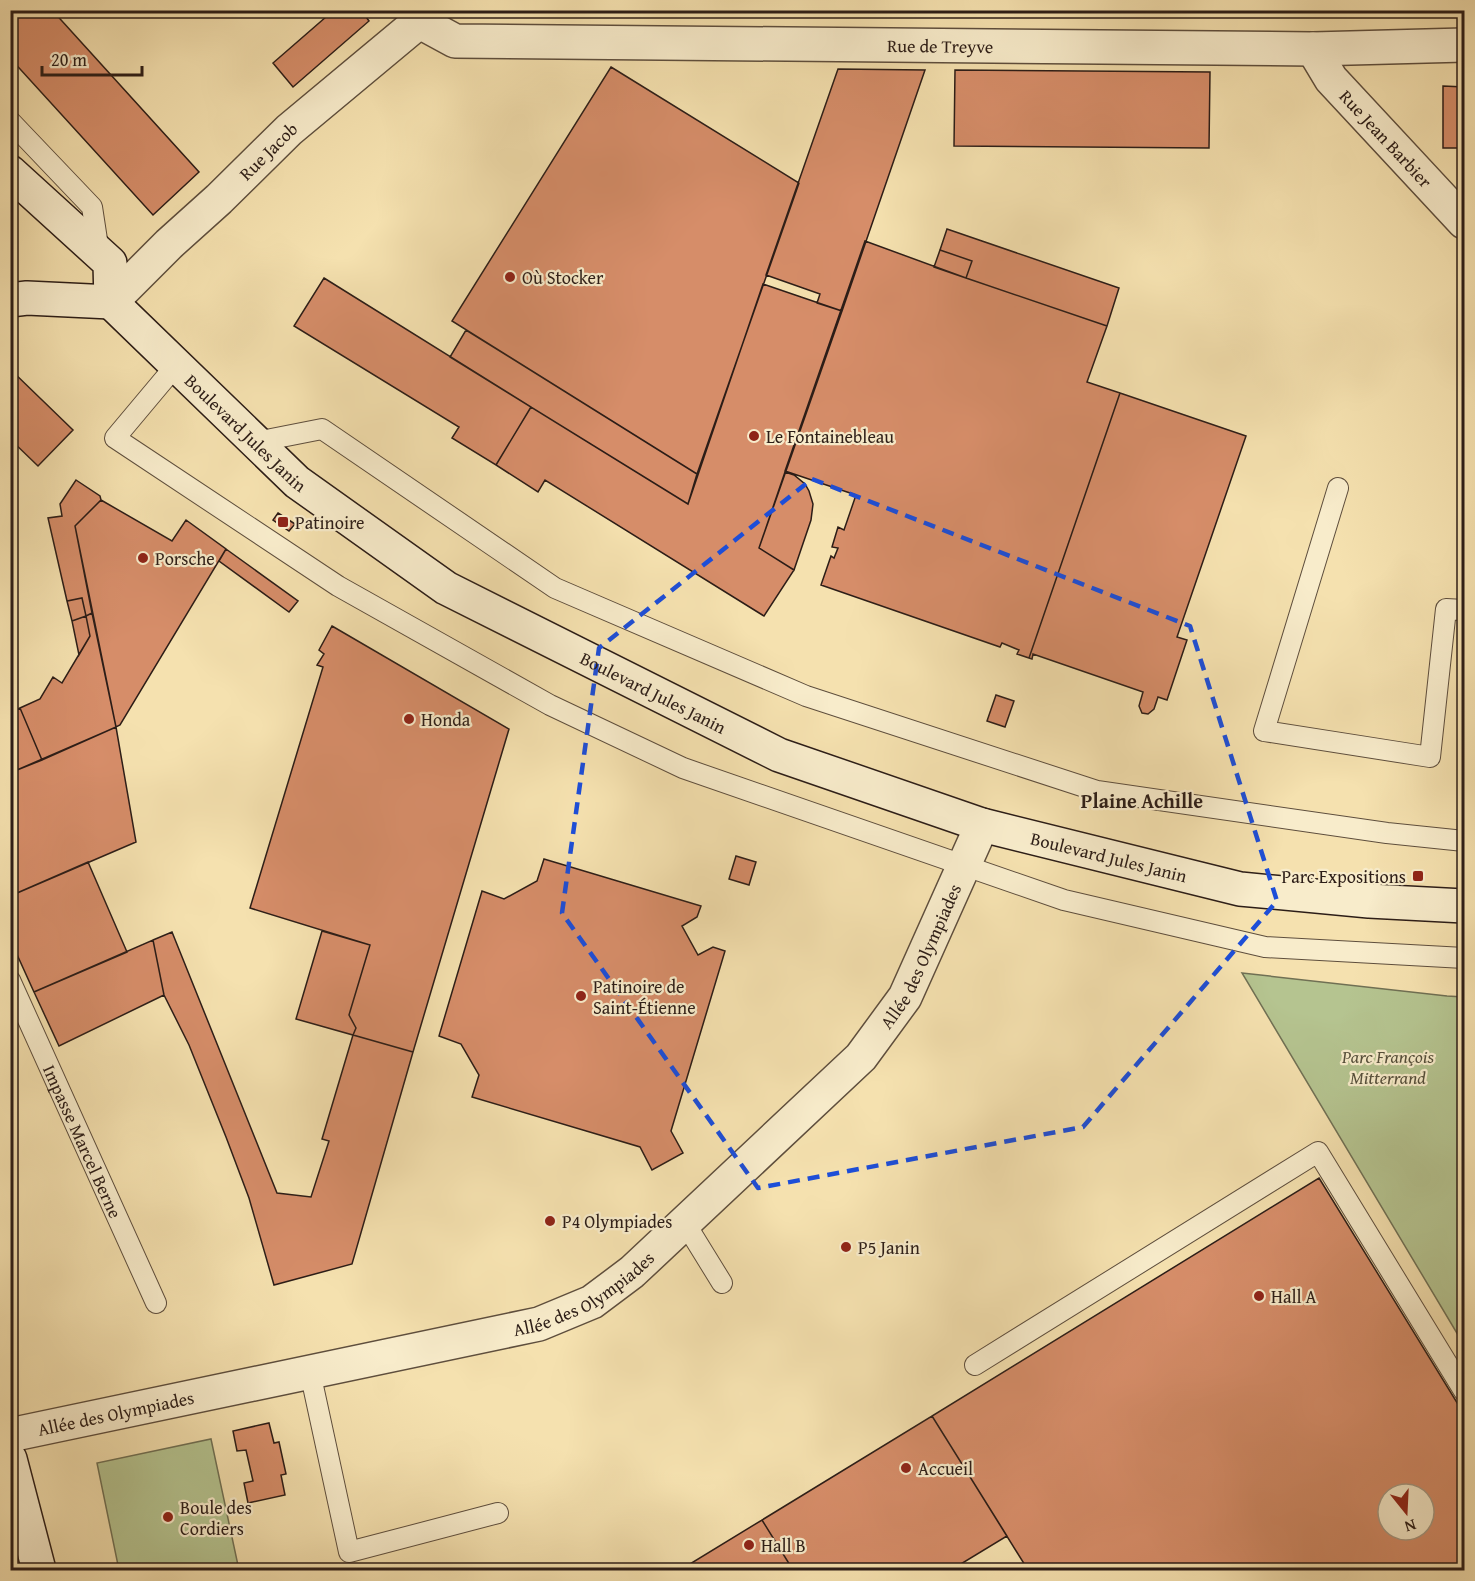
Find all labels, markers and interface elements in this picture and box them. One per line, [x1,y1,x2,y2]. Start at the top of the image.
street label: Rue de Treyve [887,32,993,60]
scale bar [42,39,142,77]
text: 20 m [51,46,87,73]
street label: Rue Jean Barbier [1333,83,1439,194]
street label: Rue Jacob [232,115,303,186]
place label: Où Stocker [522,264,604,291]
marker: Où Stocker [503,270,517,284]
street label: Boulevard Jules Janin [179,367,312,498]
place label: Le Fontainebleau [766,423,894,450]
marker: Le Fontainebleau [747,429,761,443]
place label: Patinoire [295,509,365,536]
marker: Patinoire [276,515,290,529]
place label: Porsche [155,545,215,572]
marker: Porsche [136,551,150,565]
street label: Boulevard Jules Janin [576,644,731,740]
place label: Honda [421,706,471,733]
marker: Honda [402,712,416,726]
district label: Plaine Achille [1081,786,1203,815]
street label: Boulevard Jules Janin [1028,824,1190,889]
place label: Parc Expositions [1282,863,1406,890]
marker: Parc Expositions [1411,869,1425,883]
street label: Allée des Olympiades [873,879,968,1034]
place label: Patinoire de Saint-Étienne [593,973,696,1021]
marker: Patinoire de Saint-Étienne [574,989,588,1003]
park label: Parc François Mitterrand [1341,1043,1434,1091]
street label: Impasse Marcel Berne [36,1060,129,1222]
place label: P4 Olympiades [562,1208,672,1235]
marker: P4 Olympiades [543,1214,557,1228]
place label: P5 Janin [858,1234,920,1261]
marker: P5 Janin [839,1240,853,1254]
street label: Allée des Olympiades [511,1245,660,1343]
place label: Hall A [1271,1283,1317,1310]
marker: Hall A [1252,1289,1266,1303]
street label: Allée des Olympiades [35,1383,196,1442]
place label: Accueil [918,1455,973,1482]
marker: Accueil [899,1461,913,1475]
north arrow [1376,1482,1436,1542]
place label: Boule des Cordiers [180,1494,252,1542]
marker: Boule des Cordiers [161,1510,175,1524]
text: N [1402,1513,1419,1539]
place label: Hall B [761,1532,806,1559]
marker: Hall B [742,1538,756,1552]

